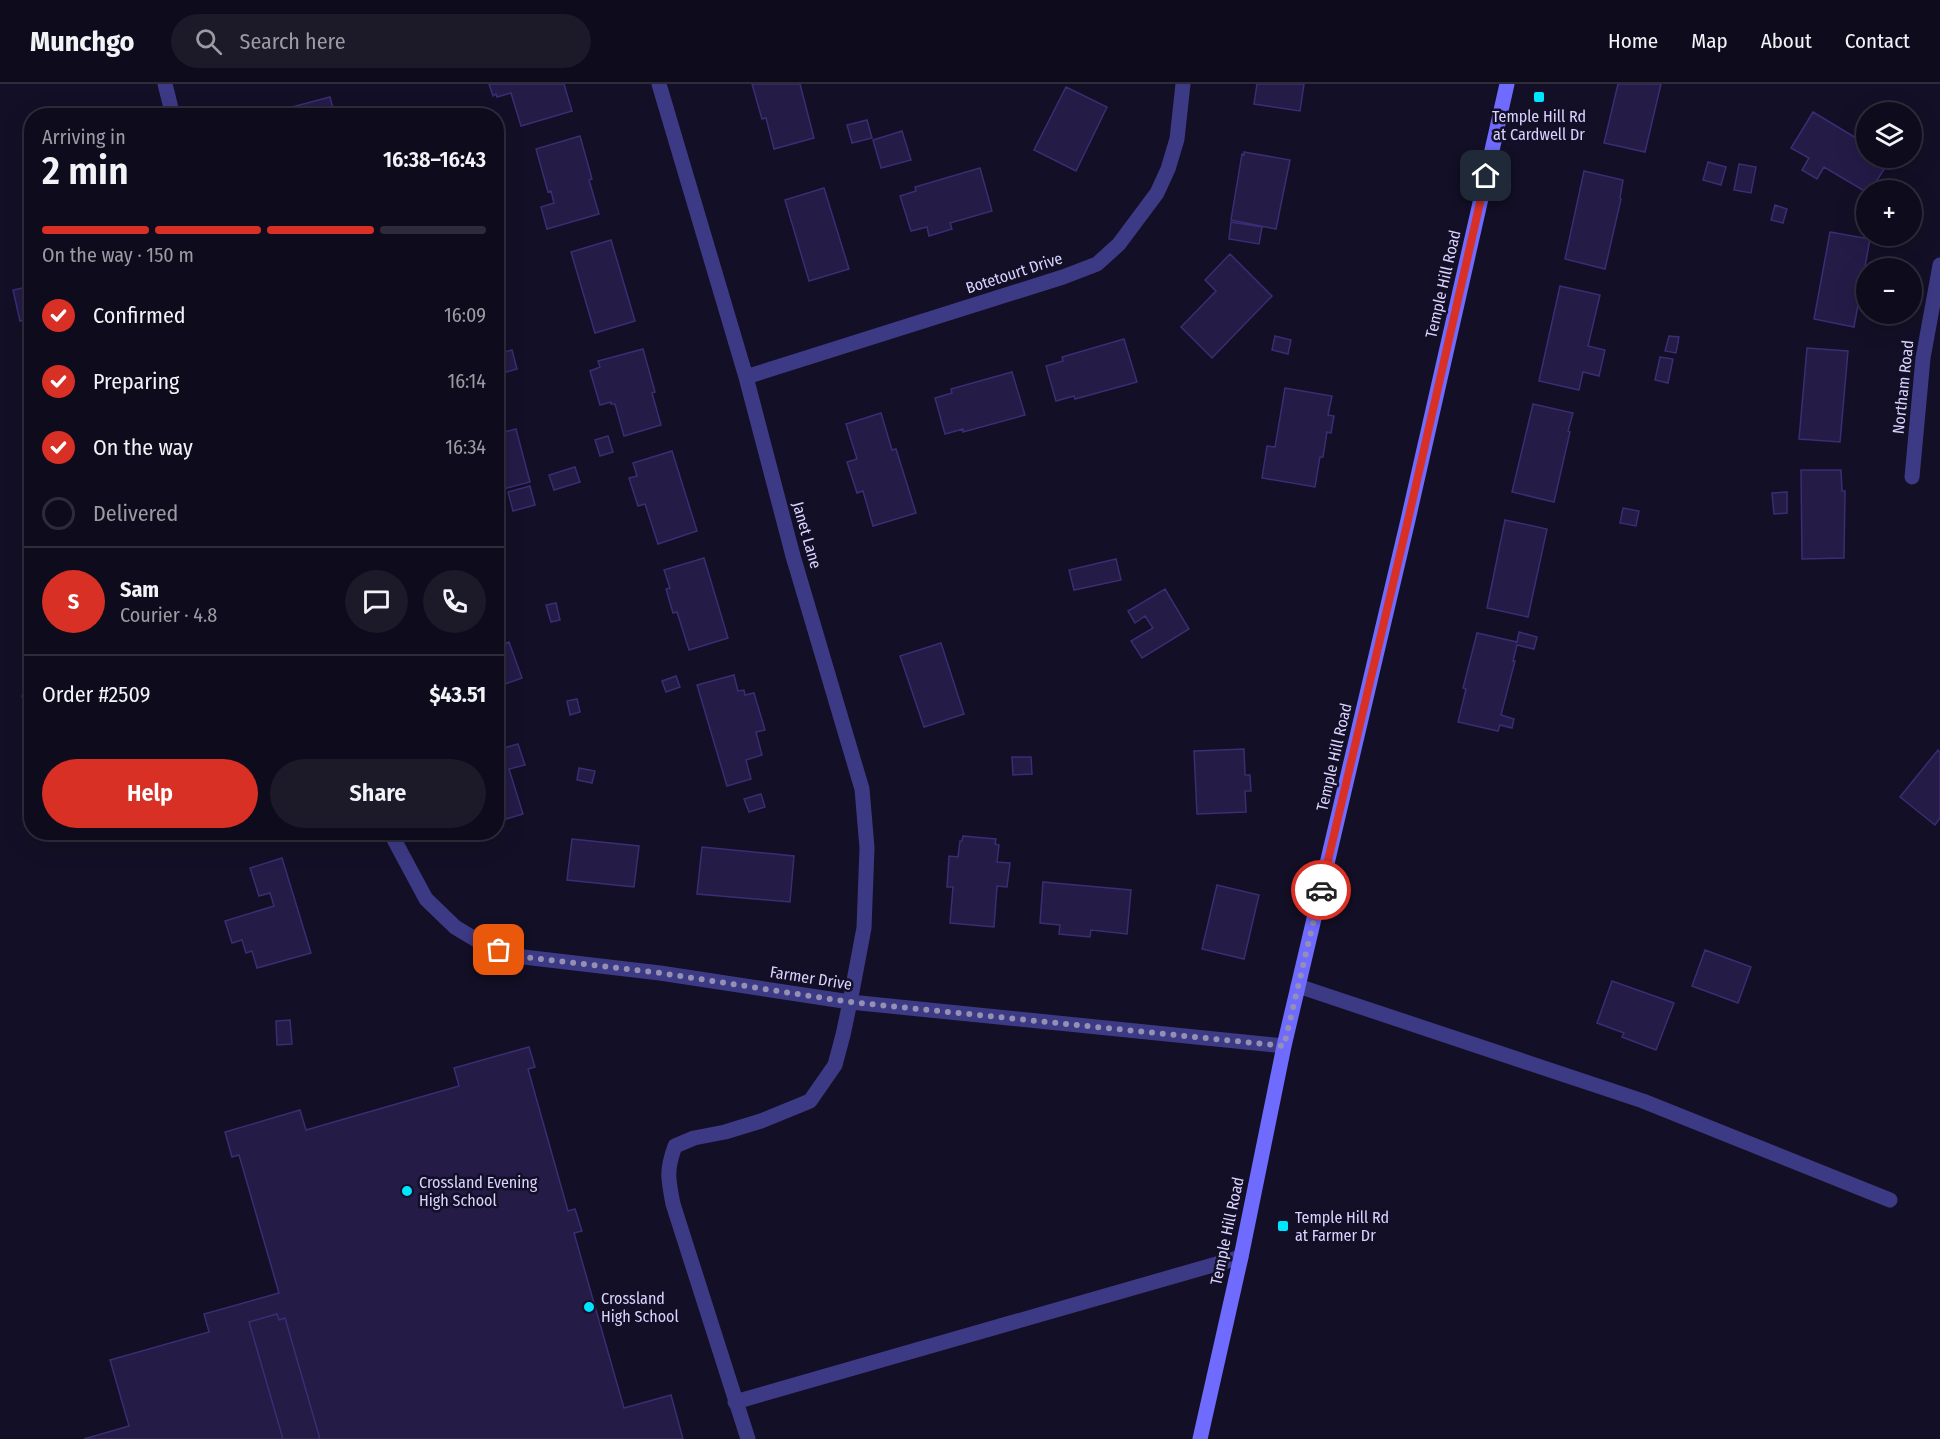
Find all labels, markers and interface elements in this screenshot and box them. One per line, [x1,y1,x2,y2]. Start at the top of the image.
search box [171,14,591,68]
text: Munchgo [30,25,135,58]
icon: search [192,25,225,58]
text: Search here [240,28,346,55]
text: Home [1608,28,1658,54]
text: Map [1691,28,1728,54]
text: About [1761,28,1812,54]
text: Contact [1845,28,1910,54]
marker: Temple Hill Rd at Cardwell Dr [1532,90,1546,104]
map controls [1856,102,1922,324]
button: layers [1856,102,1922,168]
place label: Temple Hill Rd at Cardwell Dr [1492,107,1586,144]
text: Arriving in [42,125,126,149]
text: 16:38–16:43 [383,146,486,173]
text: 2 min [42,148,129,194]
pin [1460,150,1511,201]
icon: home [1469,159,1502,192]
button: + [1856,180,1922,246]
street label: Temple Hill Road [1421,228,1465,340]
text: On the way · 150 m [42,243,194,267]
street label: Botetourt Drive [963,248,1065,298]
button: − [1856,258,1922,324]
icon: check [42,299,75,332]
text: Confirmed [93,302,186,329]
text: 16:09 [444,303,486,327]
street label: Northam Road [1889,339,1917,435]
icon: check [42,365,75,398]
text: Preparing [93,368,179,395]
text: 16:14 [447,369,486,393]
icon: check [42,431,75,464]
text: On the way [93,434,193,461]
text: 16:34 [445,435,486,459]
street label: Janet Lane [788,499,826,571]
text: Delivered [93,500,178,527]
button: chat [345,570,408,633]
button: phone [423,570,486,633]
text: Sam [120,576,159,603]
text: S [68,588,79,615]
text: Courier · 4.8 [120,603,217,627]
text: Order #2509 [42,681,150,708]
text: $43.51 [429,681,486,708]
street label: Temple Hill Road [1312,701,1356,813]
button: Help [42,759,258,828]
button: Share [270,759,486,828]
courier [1291,860,1351,920]
icon: car [1305,874,1338,907]
pin [473,924,524,975]
icon: bag [482,933,515,966]
street label: Farmer Drive [769,962,854,994]
place label: Crossland Evening High School [419,1173,538,1210]
street label: Temple Hill Road [1206,1175,1248,1287]
marker: Crossland Evening High School [400,1184,414,1198]
place label: Temple Hill Rd at Farmer Dr [1295,1208,1389,1245]
marker: Temple Hill Rd at Farmer Dr [1276,1219,1290,1233]
place label: Crossland High School [601,1289,679,1326]
marker: Crossland High School [582,1300,596,1314]

